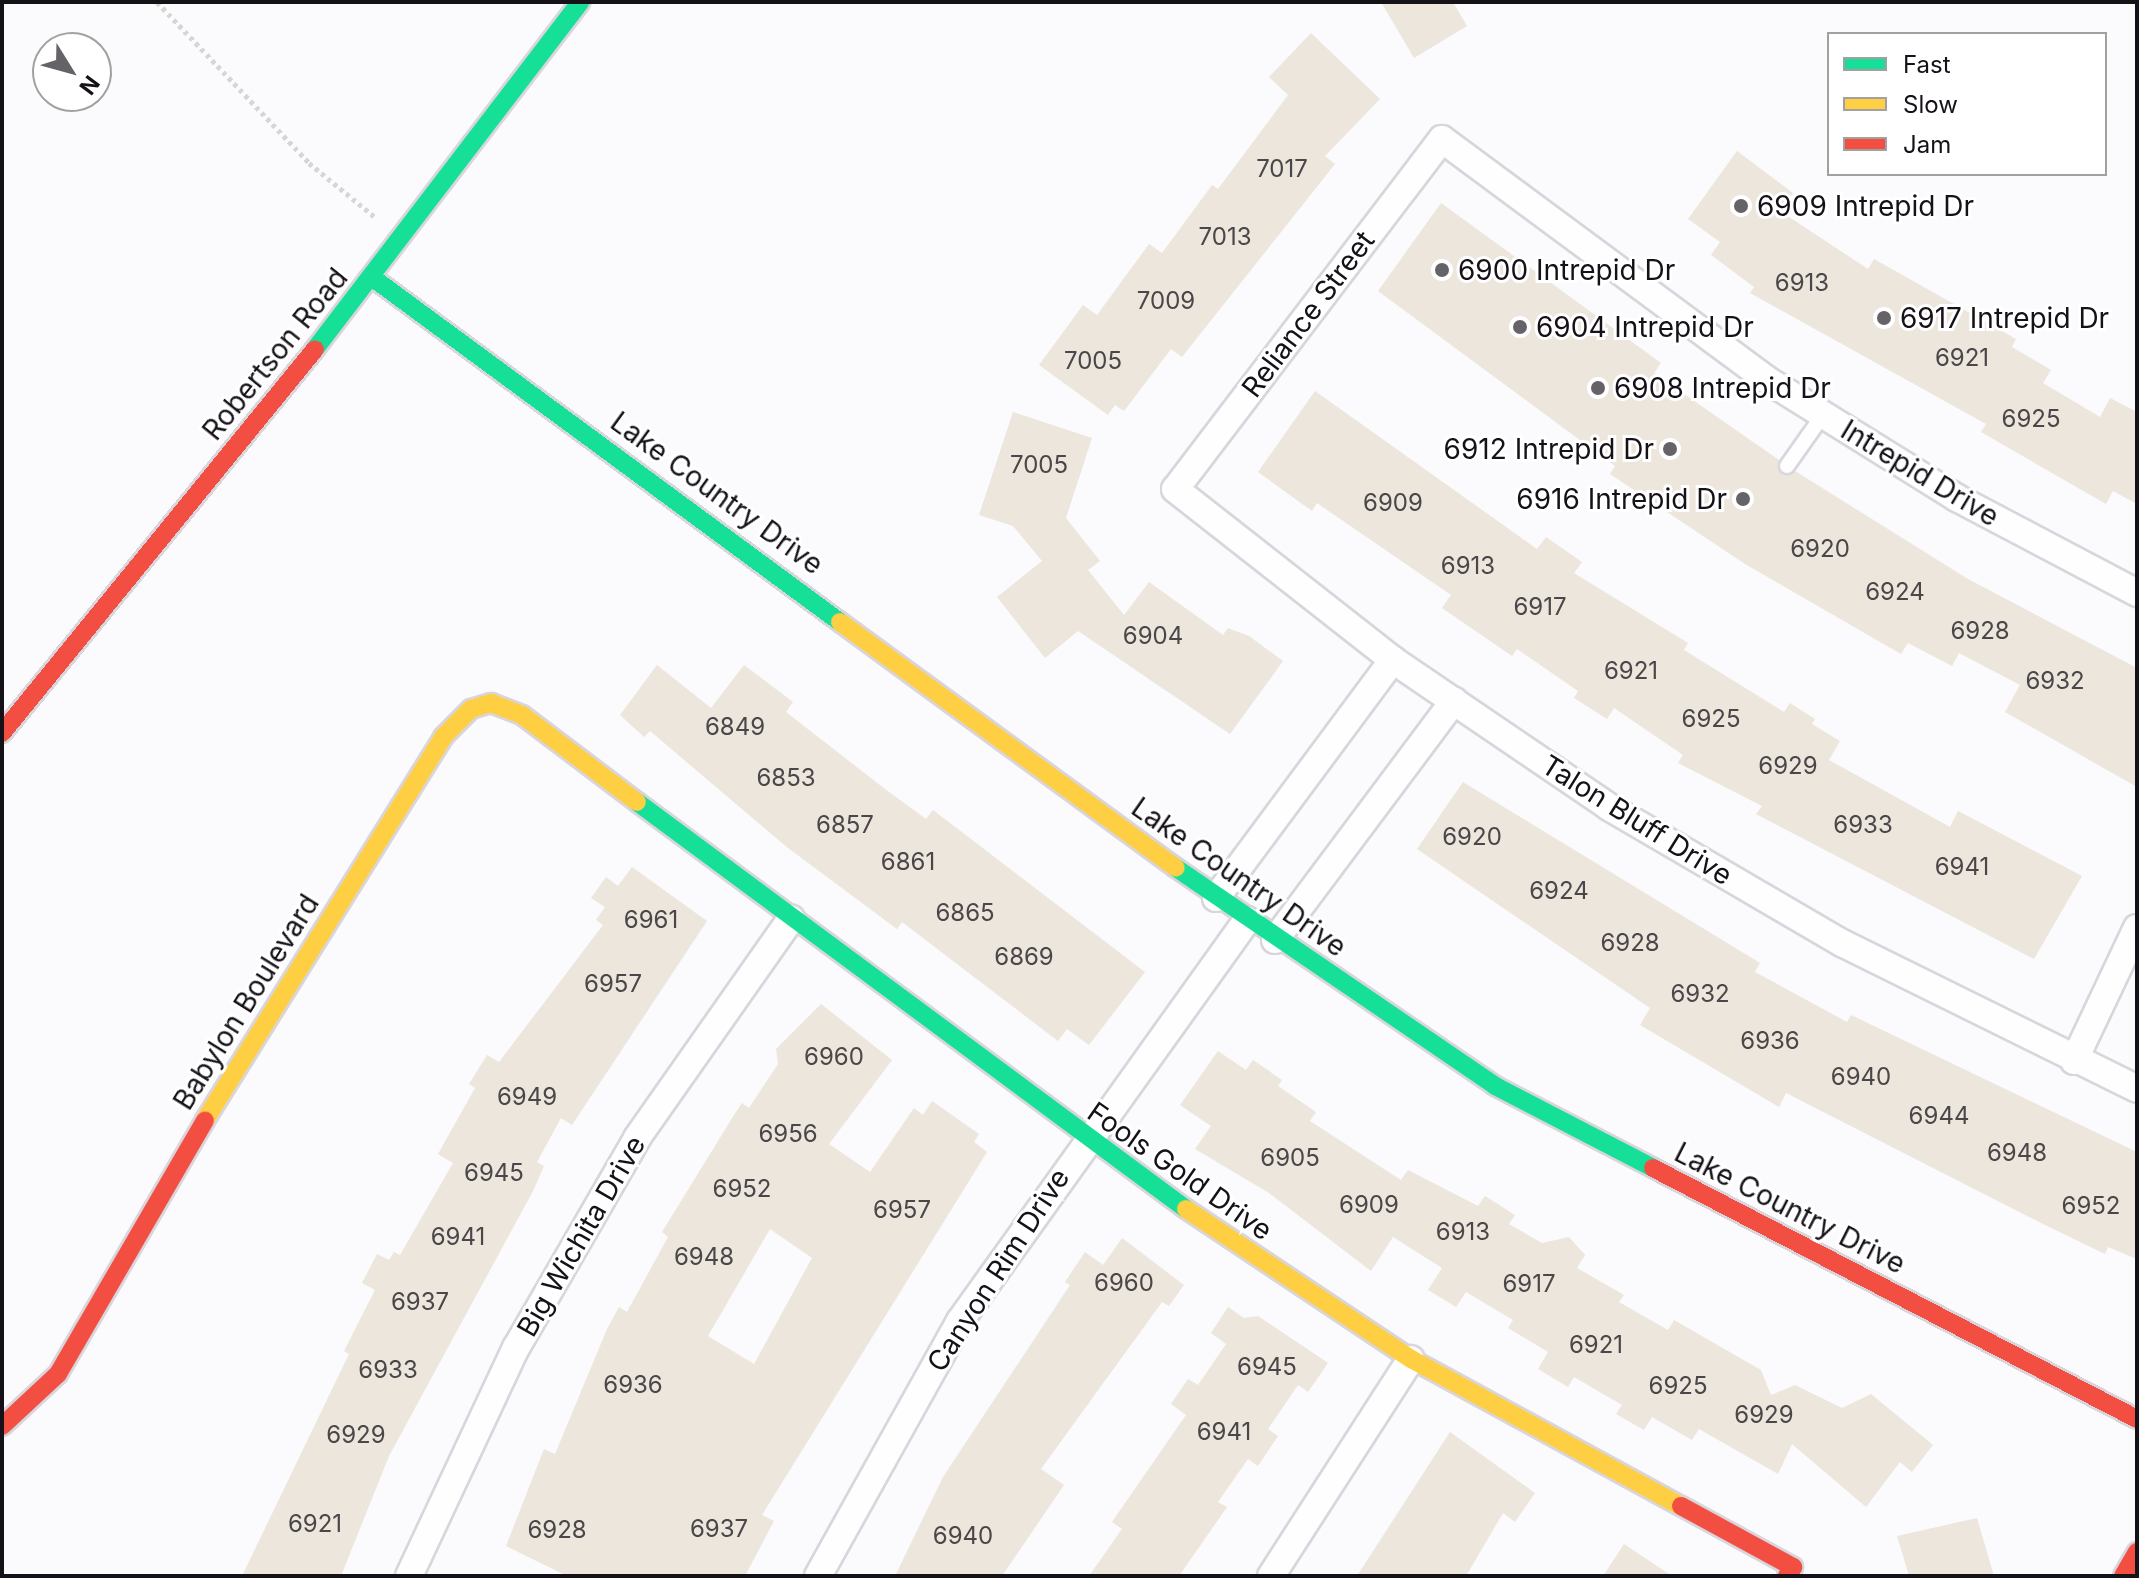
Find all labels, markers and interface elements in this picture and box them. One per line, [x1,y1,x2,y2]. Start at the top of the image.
north arrow [32,32,112,112]
legend [1827,32,2107,176]
text: Fast [1903,50,1951,79]
text: N [74,71,105,100]
text: Slow [1903,90,1958,119]
text: Jam [1903,130,1951,159]
house number: 7017 [1256,155,1308,183]
place label: 6909 Intrepid Dr [1757,189,1974,223]
marker: 6909 Intrepid Dr [1732,197,1750,215]
house number: 7013 [1199,223,1251,251]
street label: Reliance Street [1235,224,1381,404]
place label: 6900 Intrepid Dr [1458,253,1675,287]
street label: Robertson Road [195,261,355,447]
marker: 6900 Intrepid Dr [1433,261,1451,279]
house number: 6913 [1775,269,1829,297]
house number: 7009 [1137,287,1195,315]
place label: 6917 Intrepid Dr [1900,301,2109,335]
marker: 6917 Intrepid Dr [1875,309,1893,327]
place label: 6904 Intrepid Dr [1536,310,1754,344]
marker: 6904 Intrepid Dr [1511,318,1529,336]
house number: 6921 [1935,344,1989,372]
house number: 7005 [1064,347,1122,375]
place label: 6908 Intrepid Dr [1614,371,1831,405]
marker: 6908 Intrepid Dr [1589,379,1607,397]
street label: Lake Country Drive [604,405,830,581]
house number: 6925 [2002,405,2060,433]
street label: Intrepid Drive [1835,413,2005,533]
place label: 6912 Intrepid Dr [1444,432,1654,466]
marker: 6912 Intrepid Dr [1661,440,1679,458]
house number: 7005 [1010,451,1068,479]
place label: 6916 Intrepid Dr [1516,482,1727,516]
house number: 6909 [1363,489,1423,517]
marker: 6916 Intrepid Dr [1734,490,1752,508]
house number: 6920 [1790,535,1850,563]
house number: 6913 [1441,552,1495,580]
house number: 6924 [1865,578,1925,606]
house number: 6917 [1513,593,1567,621]
house number: 6928 [1950,617,2010,645]
house number: 6904 [1123,622,1183,650]
house number: 6921 [1604,657,1658,685]
house number: 6932 [2025,667,2085,695]
house number: 6925 [1682,705,1740,733]
house number: 6849 [705,713,765,741]
street label: Talon Bluff Drive [1535,748,1739,892]
house number: 6929 [1758,752,1818,780]
house number: 6853 [756,764,816,792]
street label: Lake Country Drive [1125,790,1353,964]
house number: 6857 [816,811,874,839]
house number: 6933 [1833,811,1893,839]
house number: 6920 [1442,823,1502,851]
house number: 6861 [881,848,935,876]
house number: 6941 [1935,853,1989,881]
house number: 6924 [1529,877,1589,905]
street label: Babylon Boulevard [166,888,326,1116]
house number: 6865 [935,899,995,927]
house number: 6961 [624,906,678,934]
house number: 6928 [1600,929,1660,957]
house number: 6869 [994,943,1054,971]
house number: 6957 [584,970,642,998]
house number: 6932 [1670,980,1730,1008]
house number: 6936 [1740,1027,1800,1055]
house number: 6960 [804,1043,864,1071]
house number: 6940 [1831,1063,1891,1091]
house number: 6949 [497,1083,557,1111]
street label: Fools Gold Drive [1081,1095,1279,1247]
house number: 6944 [1909,1102,1969,1130]
house number: 6956 [758,1120,818,1148]
street label: Big Wichita Drive [510,1130,652,1342]
street label: Lake Country Drive [1669,1135,1911,1281]
house number: 6948 [1987,1139,2047,1167]
house number: 6905 [1260,1144,1320,1172]
house number: 6945 [464,1159,524,1187]
street label: Canyon Rim Drive [920,1162,1076,1378]
house number: 6952 [713,1175,771,1203]
house number: 6909 [1339,1191,1399,1219]
house number: 6952 [2062,1192,2120,1220]
house number: 6957 [873,1196,931,1224]
house number: 6913 [1436,1218,1490,1246]
house number: 6941 [431,1223,485,1251]
house number: 6948 [674,1243,734,1271]
house number: 6960 [1094,1269,1154,1297]
house number: 6917 [1502,1270,1556,1298]
house number: 6937 [391,1288,449,1316]
house number: 6921 [1569,1331,1623,1359]
house number: 6945 [1237,1353,1297,1381]
house number: 6933 [358,1356,418,1384]
house number: 6936 [603,1371,663,1399]
house number: 6925 [1649,1372,1707,1400]
house number: 6929 [1734,1401,1794,1429]
house number: 6941 [1197,1418,1251,1446]
house number: 6929 [326,1421,386,1449]
house number: 6921 [288,1510,342,1538]
house number: 6937 [690,1515,748,1543]
house number: 6928 [527,1516,587,1544]
house number: 6940 [933,1522,993,1550]

